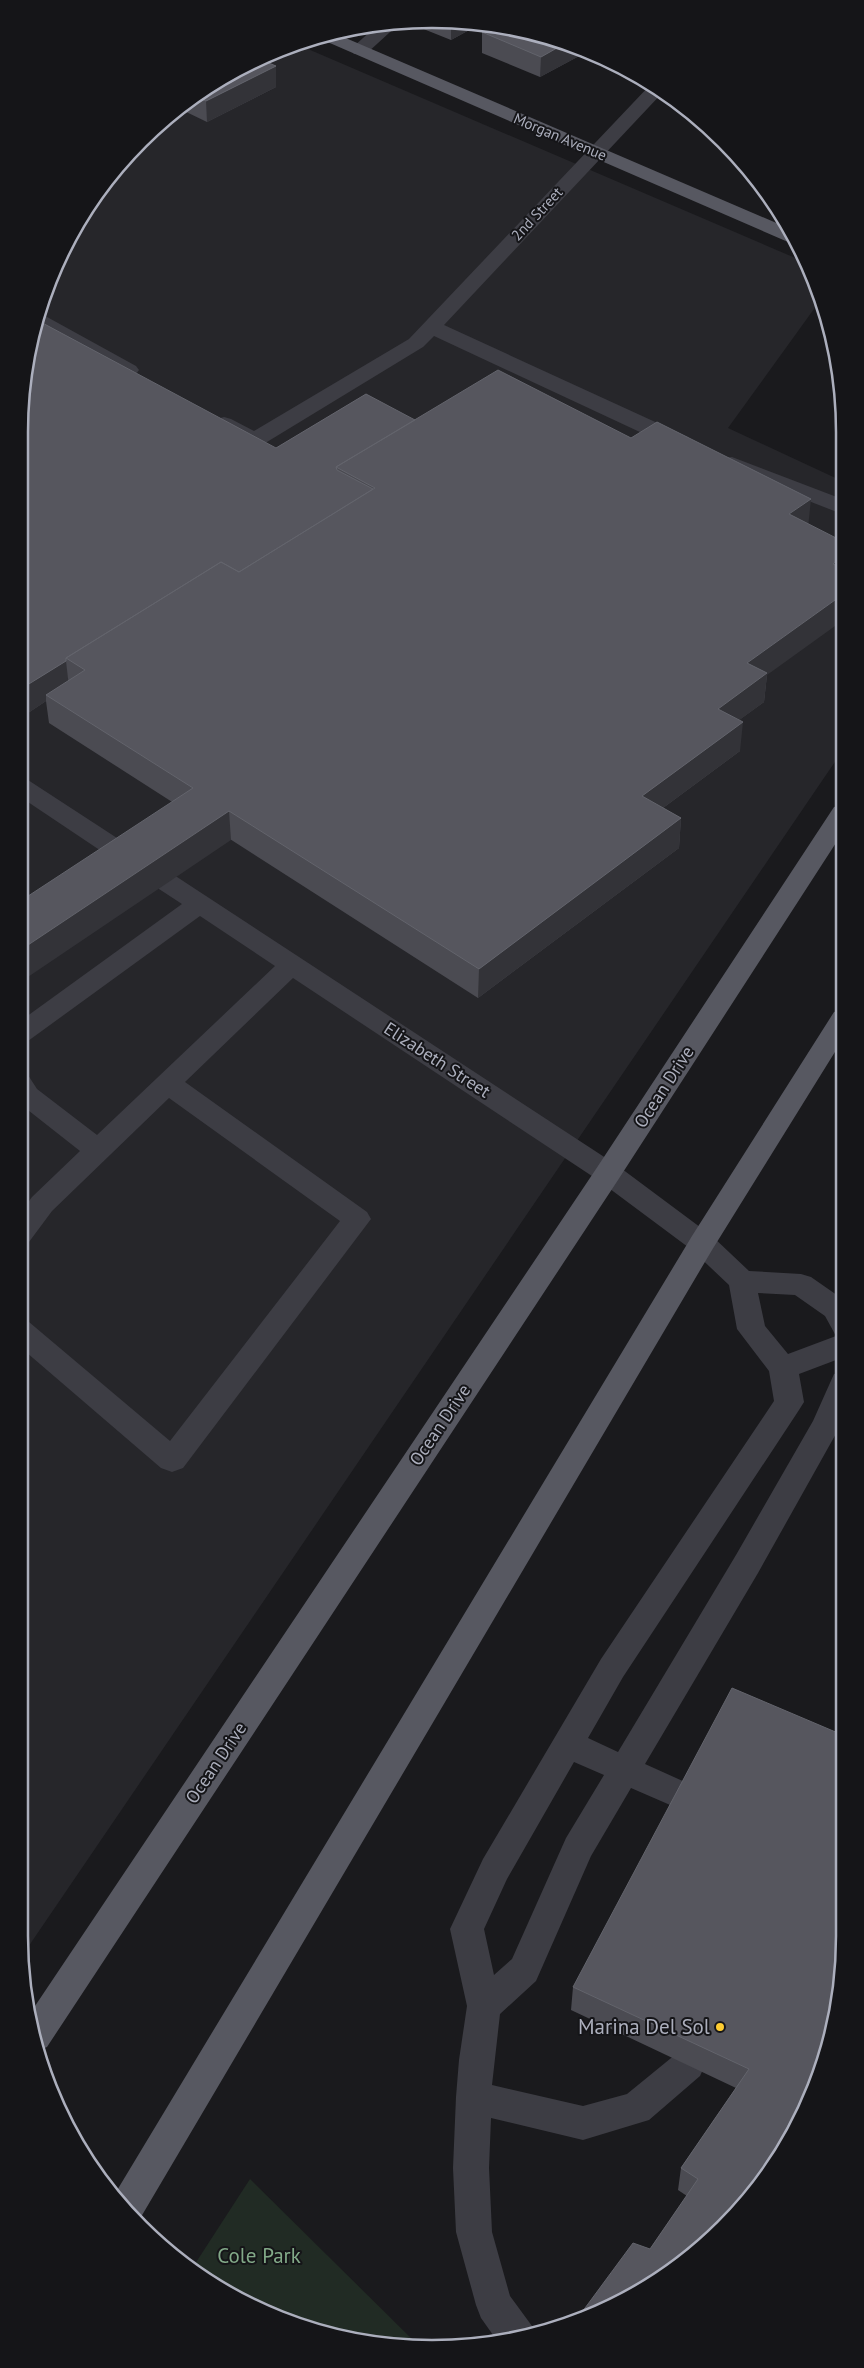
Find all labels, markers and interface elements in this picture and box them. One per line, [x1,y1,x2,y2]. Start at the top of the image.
street label: Morgan Avenue [511,108,610,165]
street label: 2nd Street [507,183,566,245]
street label: Elizabeth Street [380,1017,495,1103]
street label: Ocean Drive [629,1041,699,1132]
street label: Ocean Drive [404,1380,475,1470]
street label: Ocean Drive [180,1718,251,1808]
place label: Marina Del Sol [578,2013,710,2040]
marker: Marina Del Sol [714,2021,726,2033]
park label: Cole Park [217,2242,301,2269]

